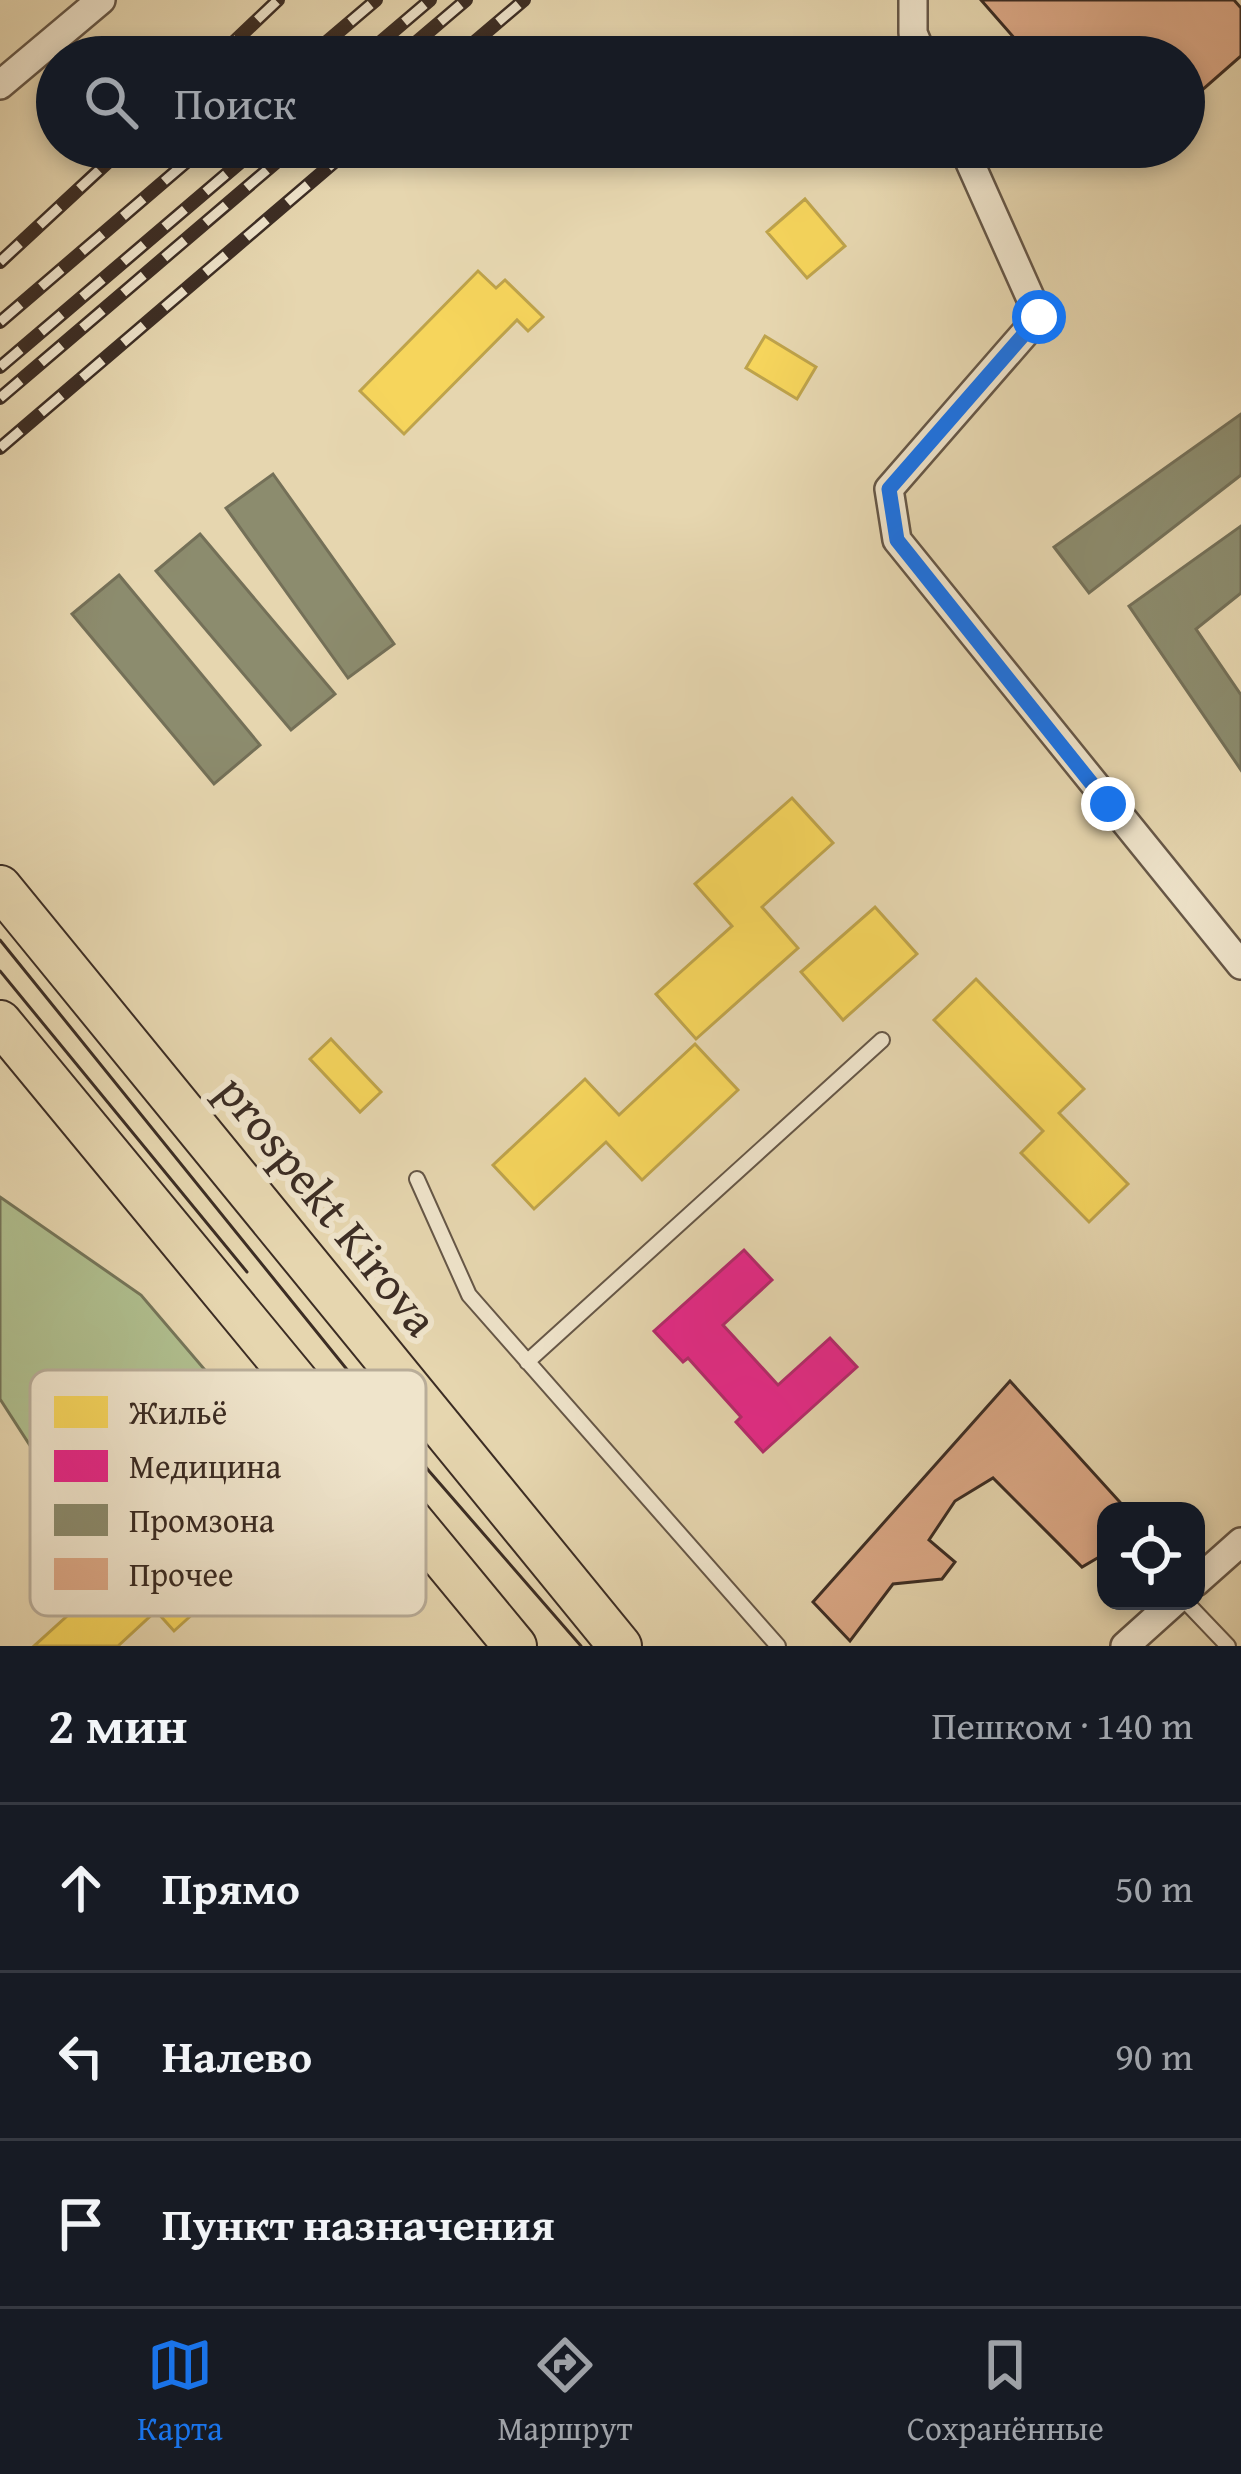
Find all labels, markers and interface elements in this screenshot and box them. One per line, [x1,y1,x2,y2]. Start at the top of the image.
search box [36,36,1205,168]
icon: search [78,69,144,135]
text: Поиск [174,70,296,135]
route start [1012,290,1066,344]
route end [1081,777,1135,831]
street label: prospekt Kirova [200,1058,457,1351]
legend [30,1370,426,1616]
text: Жильё [128,1388,227,1436]
text: Медицина [129,1442,281,1490]
text: Промзона [129,1496,275,1544]
map controls [1097,1502,1205,1610]
button: locate [1097,1502,1205,1610]
text: Прочее [129,1550,234,1598]
text: 2 мин [48,1687,187,1762]
text: Пешком · 140 m [931,1696,1193,1753]
icon: ahead [48,1855,114,1921]
text: Прямо [162,1855,300,1920]
text: 50 m [1115,1859,1193,1916]
icon: left [48,2023,114,2089]
text: Налево [162,2023,312,2088]
text: 90 m [1115,2027,1193,2084]
icon: arrive [48,2191,114,2257]
text: Пункт назначения [162,2191,555,2256]
tab: Карта [137,2332,223,2452]
tab: Маршрут [497,2332,632,2452]
tab: Сохранённые [907,2332,1104,2452]

